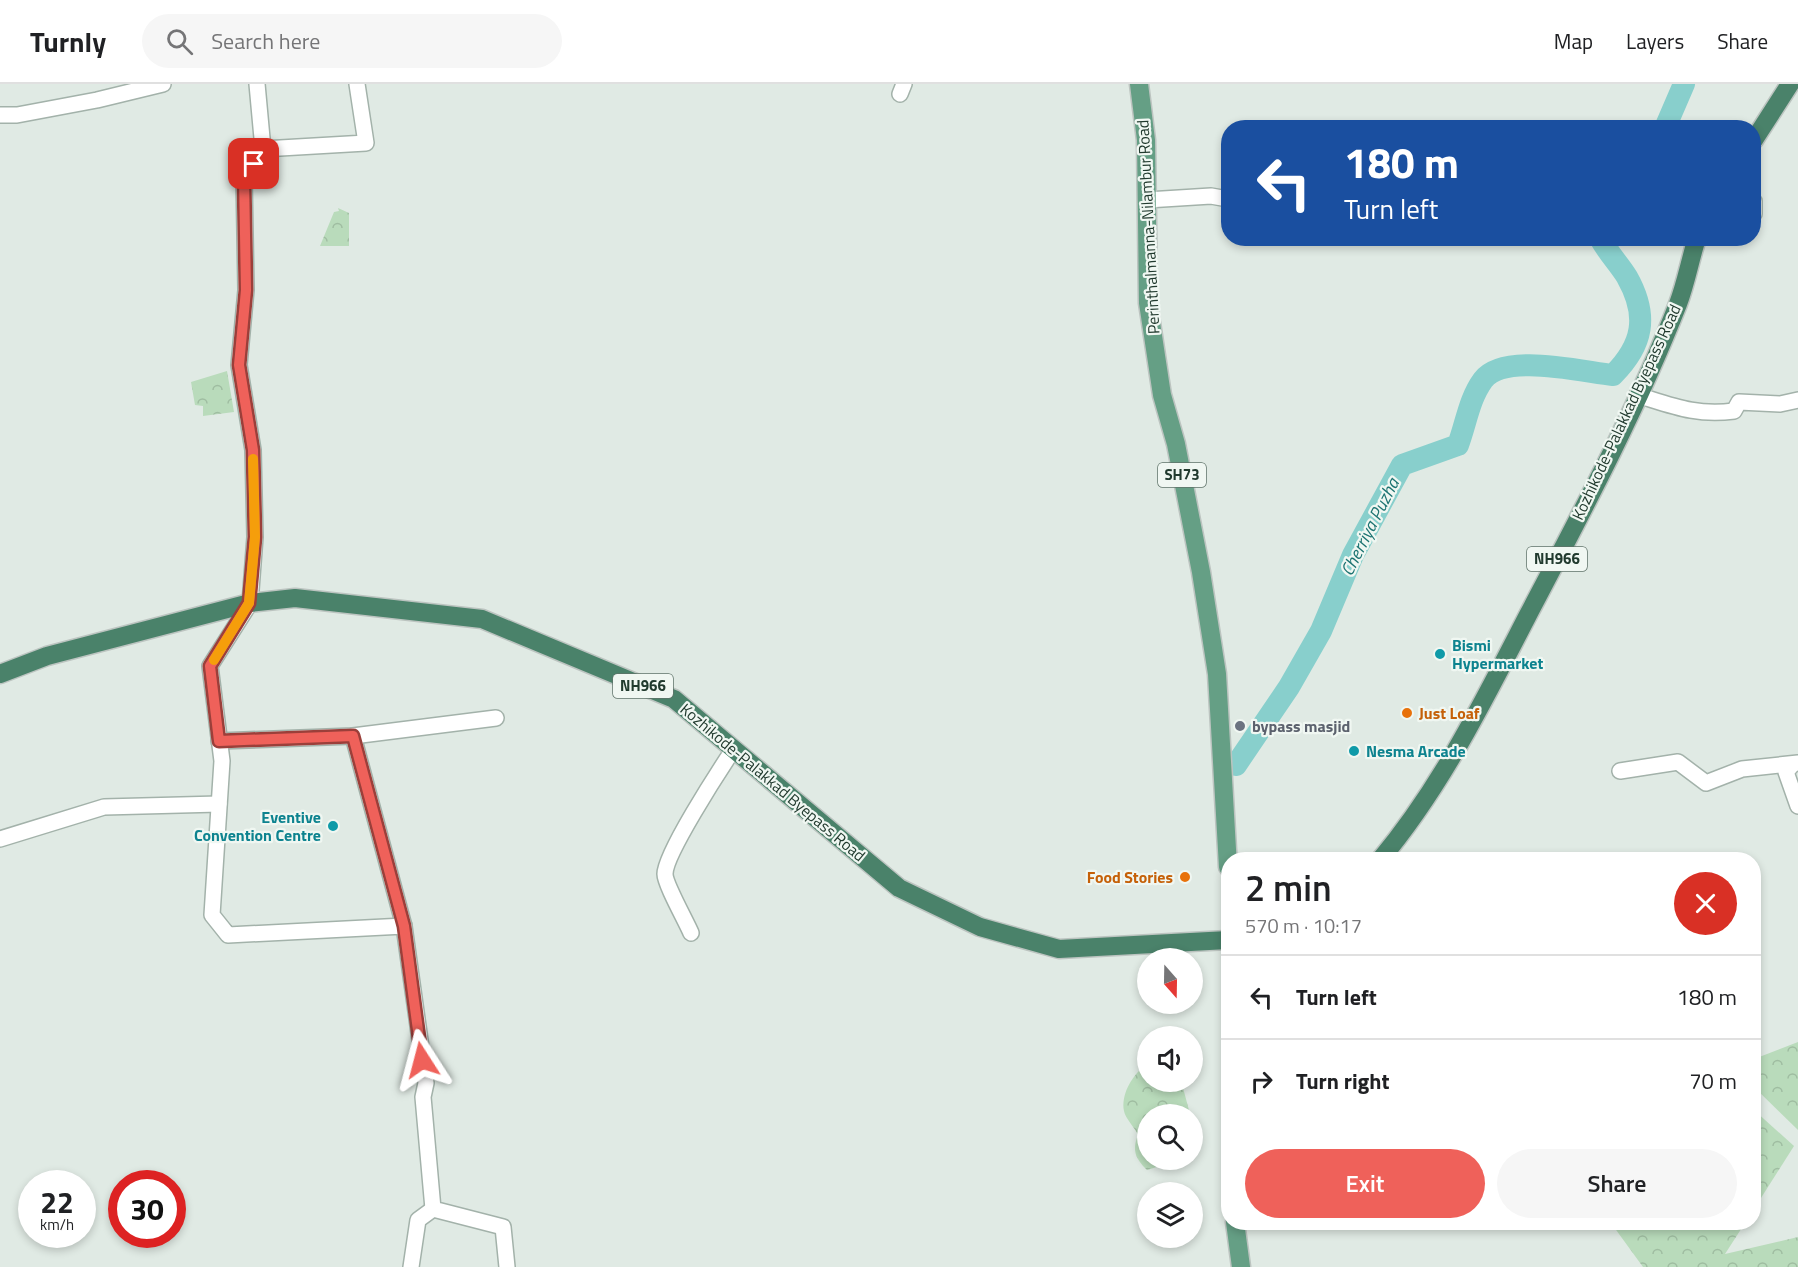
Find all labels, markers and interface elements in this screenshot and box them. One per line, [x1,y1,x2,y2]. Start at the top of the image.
search box [142,14,562,68]
text: Turnly [30,20,106,63]
text: Search here [211,24,320,58]
icon: search [163,25,196,58]
text: Map [1554,25,1593,57]
text: Layers [1626,25,1684,57]
text: Share [1717,25,1768,57]
street label: Perinthalmanna-Nilambur Road [1130,119,1166,335]
text: 180 m [1344,130,1459,194]
pin [228,138,279,189]
icon: left [1245,144,1323,222]
icon: arrive [237,147,270,180]
text: Turn left [1344,188,1438,229]
street label: Kozhikode-Palakkad Byepass Road [1565,300,1687,524]
road number: SH73 [1158,463,1206,487]
water label: Cherriya Puzha [1333,472,1406,580]
road number: NH966 [1527,547,1587,571]
place label: Bismi Hypermarket [1452,633,1543,675]
marker: Bismi Hypermarket [1433,647,1447,661]
road number: NH966 [613,674,673,698]
street label: Kozhikode-Palakkad Byepass Road [675,697,871,867]
place label: Just Loaf [1419,701,1480,725]
marker: Just Loaf [1400,706,1414,720]
place label: bypass masjid [1252,714,1350,738]
marker: bypass masjid [1233,719,1247,733]
place label: Nesma Arcade [1366,739,1466,763]
marker: Nesma Arcade [1347,744,1361,758]
place label: Eventive Convention Centre [194,805,321,847]
marker: Eventive Convention Centre [326,819,340,833]
text: 2 min [1245,860,1332,915]
place label: Food Stories [1087,865,1173,889]
marker: Food Stories [1178,870,1192,884]
button: close [1674,872,1737,935]
text: 570 m · 10:17 [1245,910,1362,941]
north arrow [1137,948,1203,1014]
map controls [1137,948,1203,1248]
text: Turn left [1296,980,1377,1014]
text: 180 m [1677,980,1737,1014]
icon: left [1245,981,1278,1014]
button: sound [1137,1026,1203,1092]
position arrow [390,1028,454,1092]
text: Turn right [1296,1064,1390,1098]
text: 70 m [1689,1064,1737,1098]
icon: right [1245,1065,1278,1098]
button: search [1137,1104,1203,1170]
button: Exit [1245,1149,1485,1218]
button: Share [1497,1149,1737,1218]
speed limit sign: 30 [108,1170,186,1248]
text: 22 [40,1179,74,1225]
button: layers [1137,1182,1203,1248]
text: km/h [40,1213,74,1236]

